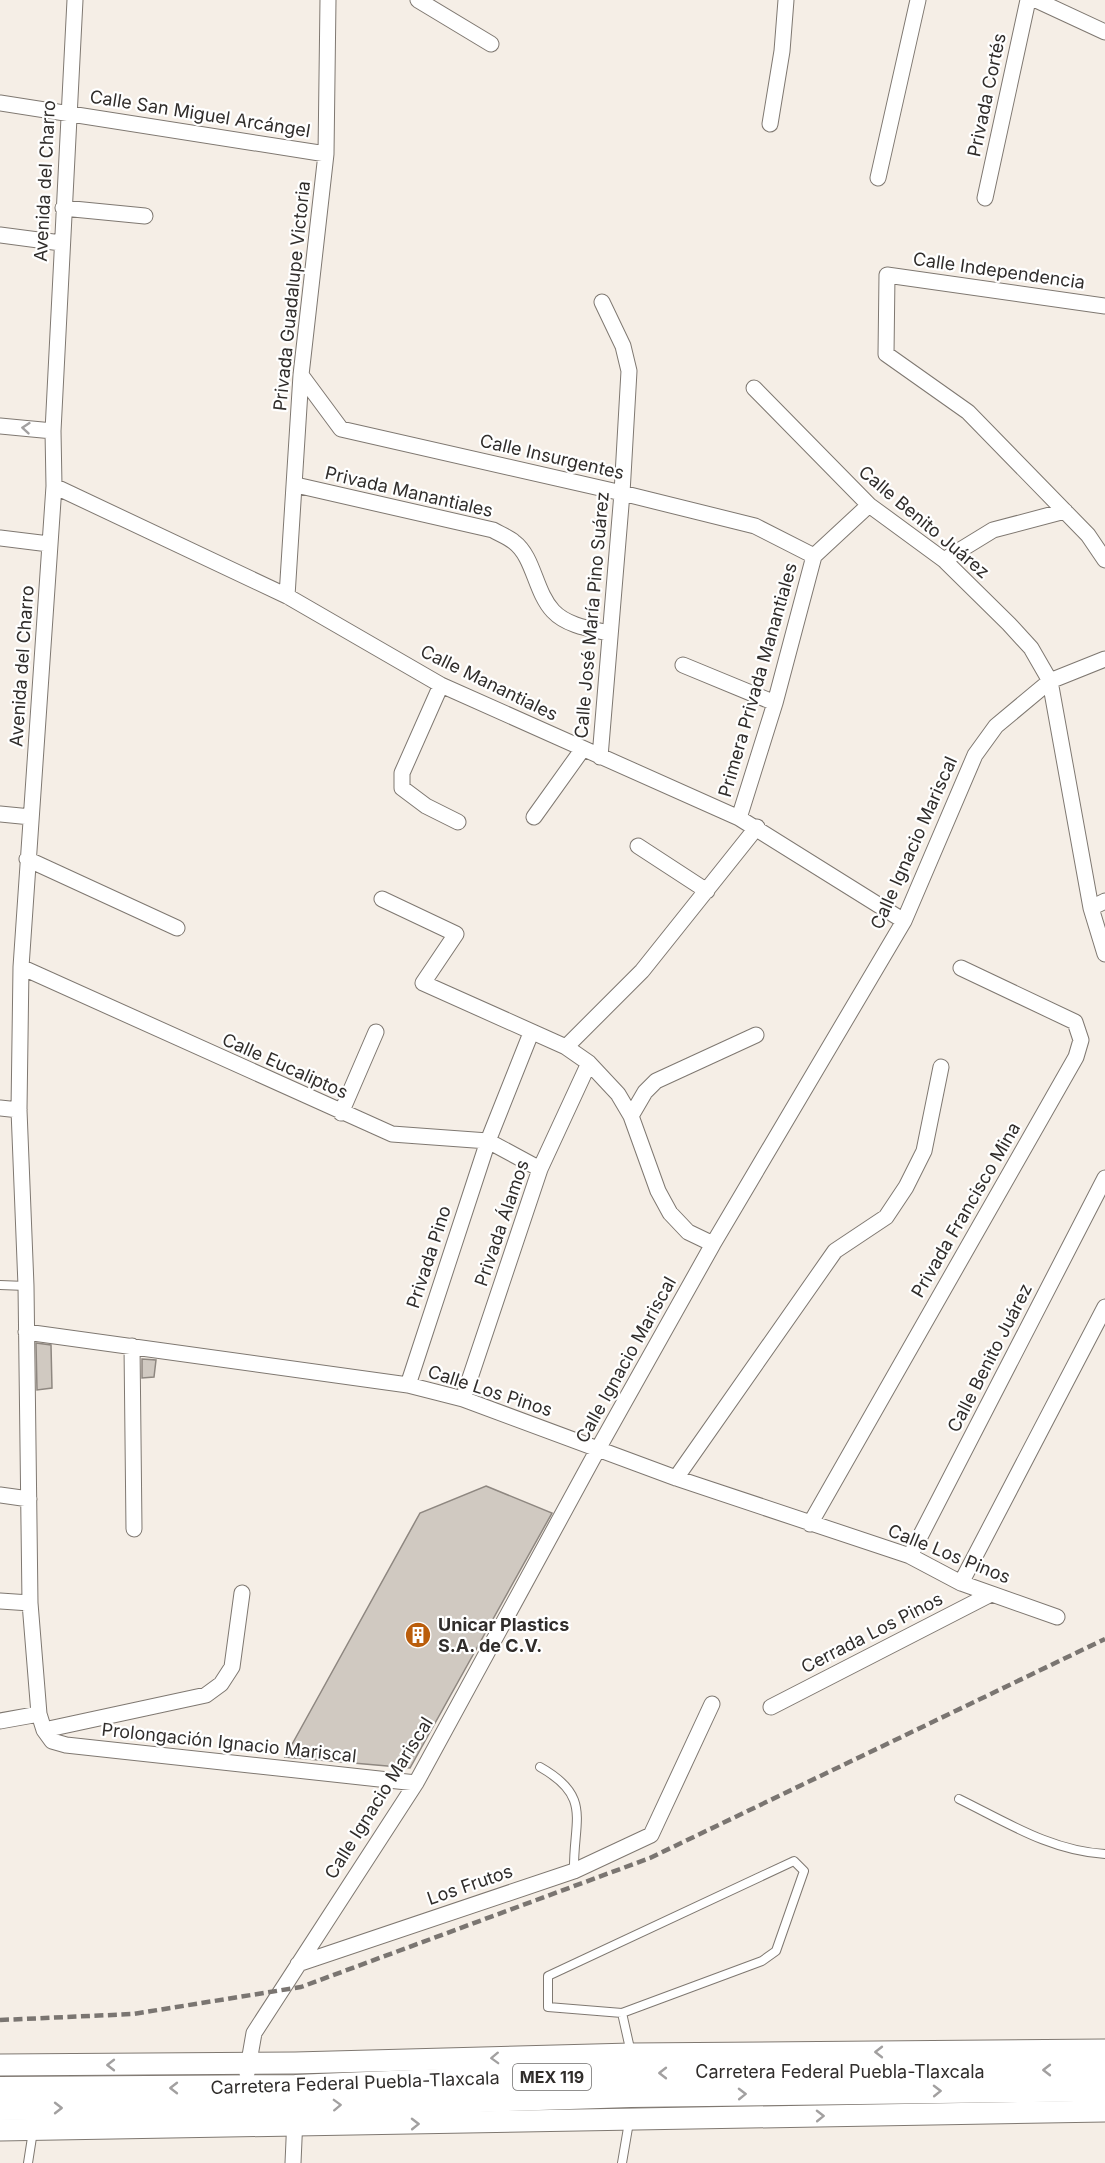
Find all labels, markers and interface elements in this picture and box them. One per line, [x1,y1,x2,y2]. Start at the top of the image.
street label: Privada Cortés [963,31,1010,159]
street label: Calle San Miguel Arcángel [88,86,312,141]
street label: Avenida del Charro [30,100,59,262]
street label: Privada Guadalupe Victoria [269,180,314,412]
street label: Calle Independencia [912,248,1086,293]
one-way arrow [22,422,31,435]
street label: Calle Insurgentes [478,430,626,483]
street label: Calle Benito Juárez [855,461,994,582]
street label: Privada Manantiales [323,462,495,521]
street label: Calle José María Pino Suárez [570,491,613,739]
street label: Primera Privada Manantiales [714,560,801,799]
street label: Avenida del Charro [5,585,38,747]
street label: Calle Manantiales [417,640,561,725]
street label: Calle Ignacio Mariscal [866,753,961,932]
street label: Calle Eucaliptos [219,1028,351,1103]
street label: Privada Francisco Mina [907,1119,1024,1301]
street label: Privada Álamos [469,1157,533,1289]
street label: Privada Pino [402,1203,455,1311]
street label: Calle Ignacio Mariscal [571,1273,680,1447]
street label: Calle Benito Juárez [943,1280,1036,1436]
street label: Calle Los Pinos [425,1360,555,1421]
street label: Calle Los Pinos [885,1519,1013,1588]
street label: Cerrada Los Pinos [797,1588,946,1677]
place label: Unicar Plastics S.A. de C.V. [438,1614,569,1656]
building icon: Unicar Plastics S.A. de C.V. [403,1620,433,1650]
street label: Calle Ignacio Mariscal [320,1713,437,1883]
street label: Prolongación Ignacio Mariscal [101,1719,358,1766]
street label: Los Frutos [424,1860,515,1909]
one-way arrow [874,2046,883,2058]
one-way arrow [490,2052,499,2064]
one-way arrow [106,2059,115,2071]
street label: Carretera Federal Puebla-Tlaxcala [695,2061,985,2082]
road number: MEX 119 [513,2064,591,2090]
one-way arrow [1042,2064,1051,2076]
street label: Carretera Federal Puebla-Tlaxcala [210,2067,500,2098]
one-way arrow [658,2067,667,2079]
one-way arrow [169,2082,178,2094]
one-way arrow [933,2085,942,2097]
one-way arrow [738,2088,747,2100]
one-way arrow [333,2098,342,2111]
one-way arrow [54,2102,63,2114]
one-way arrow [816,2110,825,2122]
one-way arrow [411,2118,420,2130]

